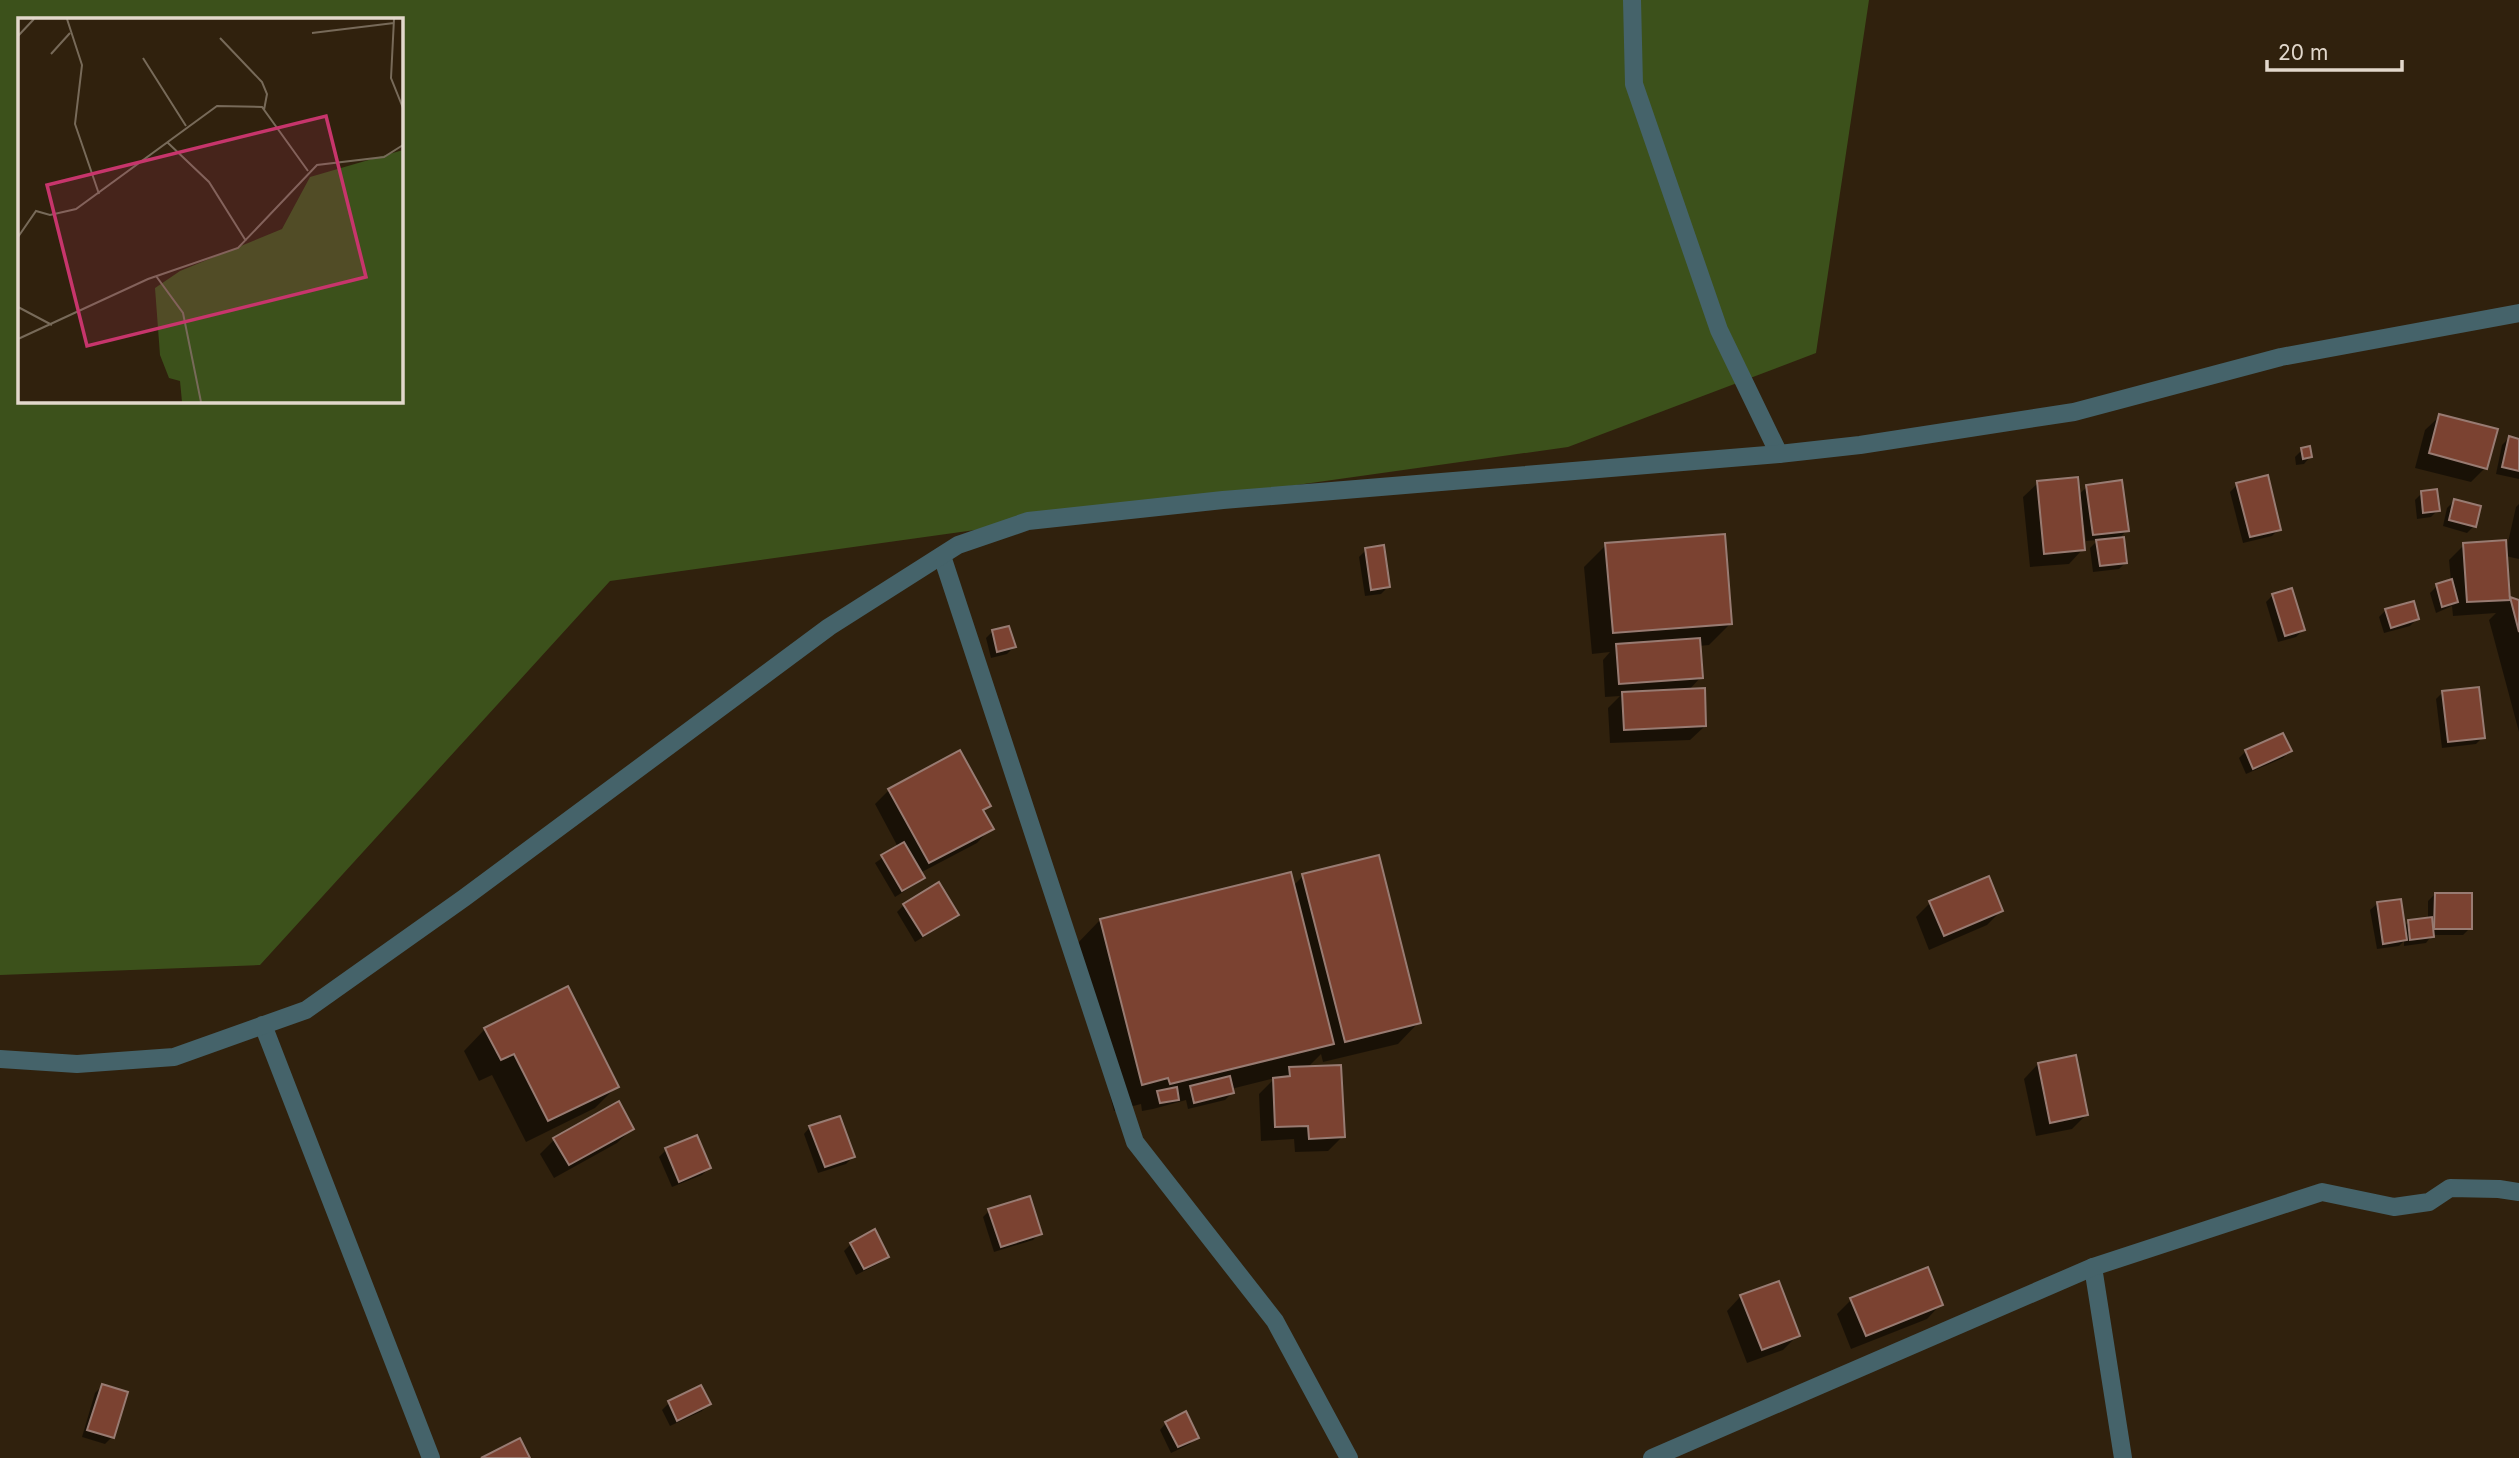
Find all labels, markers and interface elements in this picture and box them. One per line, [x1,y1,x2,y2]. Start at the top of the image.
inset map [18,18,402,402]
scale bar [2267,28,2402,72]
text: 20 m [2278,40,2328,65]

